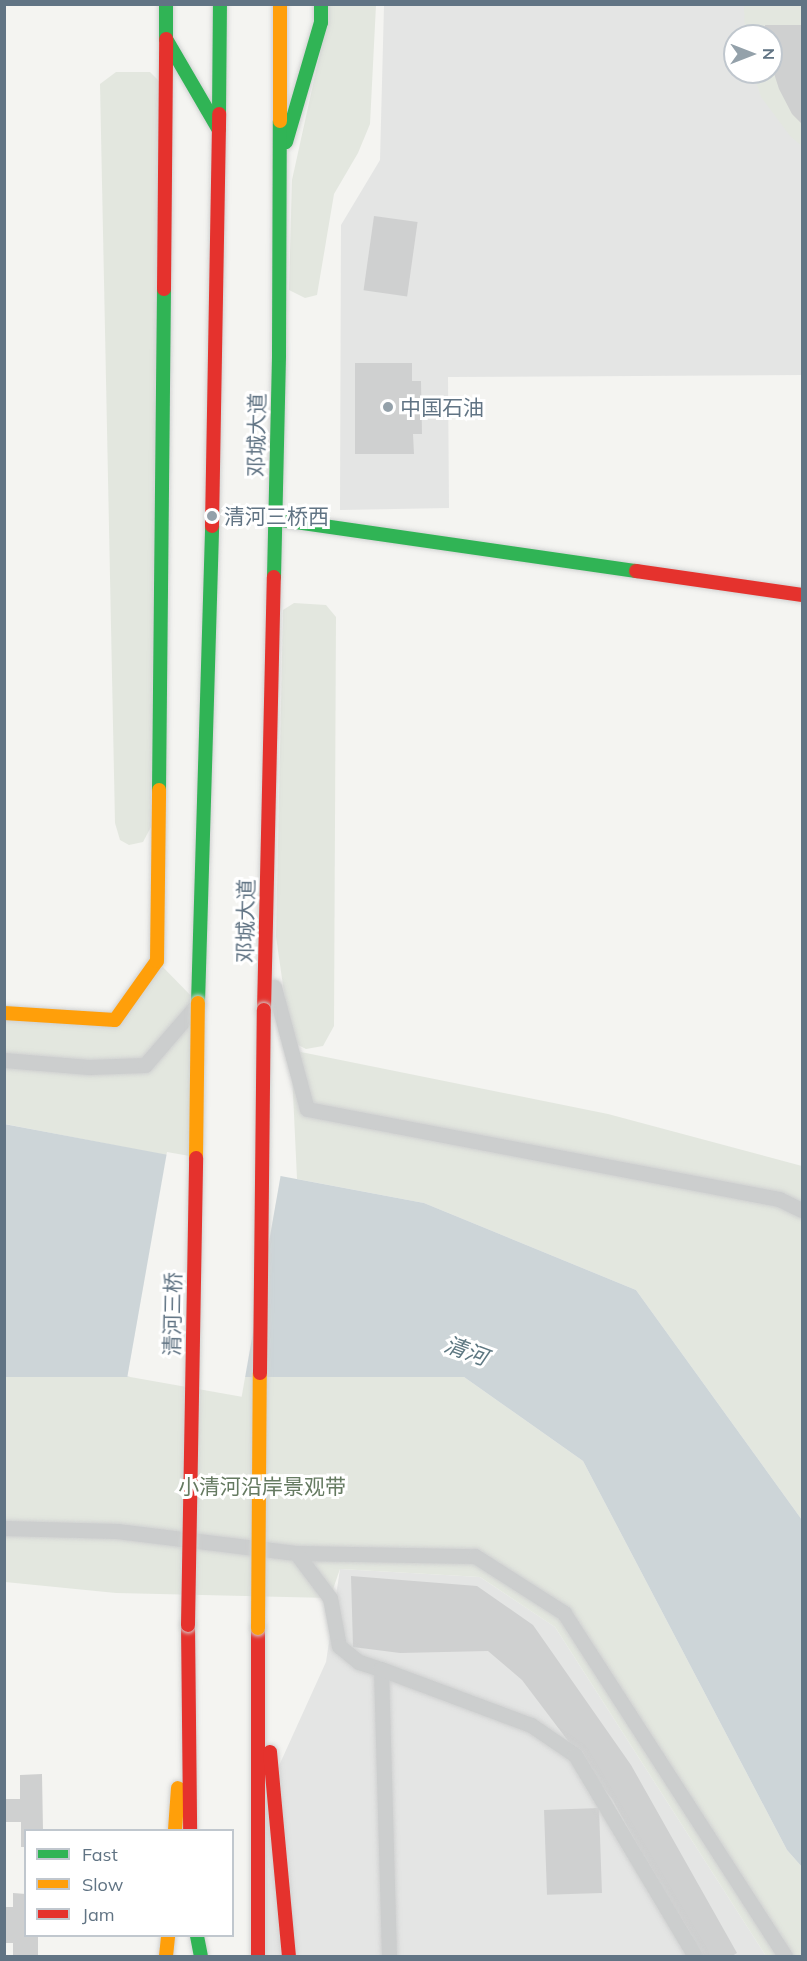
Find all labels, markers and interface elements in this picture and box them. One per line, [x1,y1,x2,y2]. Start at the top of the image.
north arrow [723,24,783,84]
text: N [759,48,779,60]
street label: 邓城大道 [243,393,269,477]
place label: 中国石油 [400,394,484,420]
marker: 中国石油 [381,400,395,414]
place label: 清河三桥西 [224,503,329,529]
marker: 清河三桥西 [205,509,219,523]
street label: 邓城大道 [232,879,258,963]
street label: 清河三桥 [159,1272,185,1356]
water label: 清河 [441,1331,491,1371]
park label: 小清河沿岸景观带 [178,1473,346,1499]
legend [24,1829,234,1937]
text: Fast [82,1843,118,1866]
text: Slow [82,1873,123,1896]
text: Jam [82,1903,115,1926]

